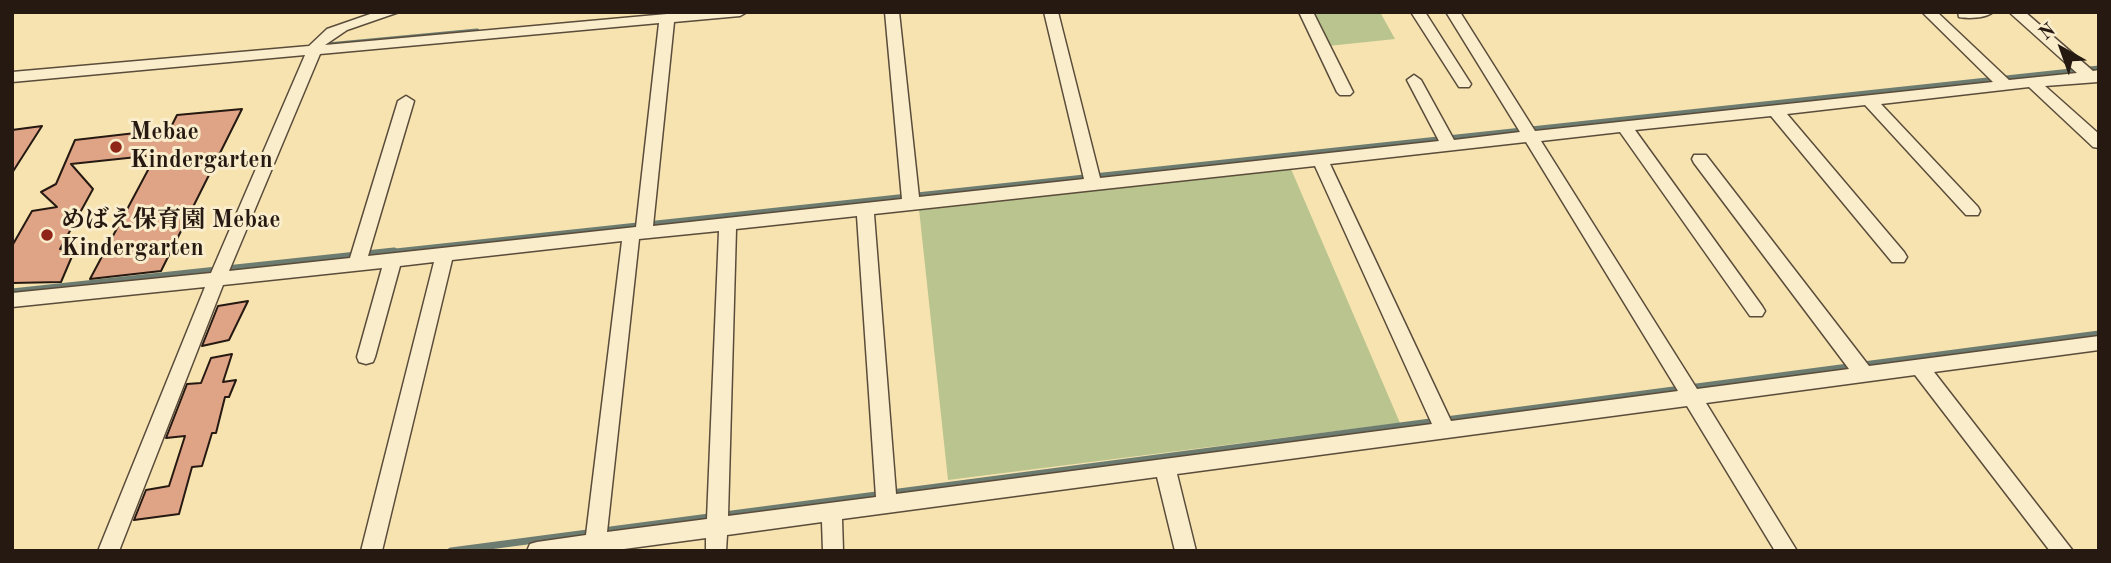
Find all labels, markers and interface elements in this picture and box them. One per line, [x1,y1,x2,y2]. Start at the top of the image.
north arrow [2027,14,2097,84]
text: N [2037,21,2060,44]
place label: Mebae Kindergarten [130,119,273,175]
marker: Mebae Kindergarten [108,139,124,155]
place label: めばえ保育園 Mebae Kindergarten [61,207,281,263]
marker: めばえ保育園 Mebae Kindergarten [39,227,55,243]

